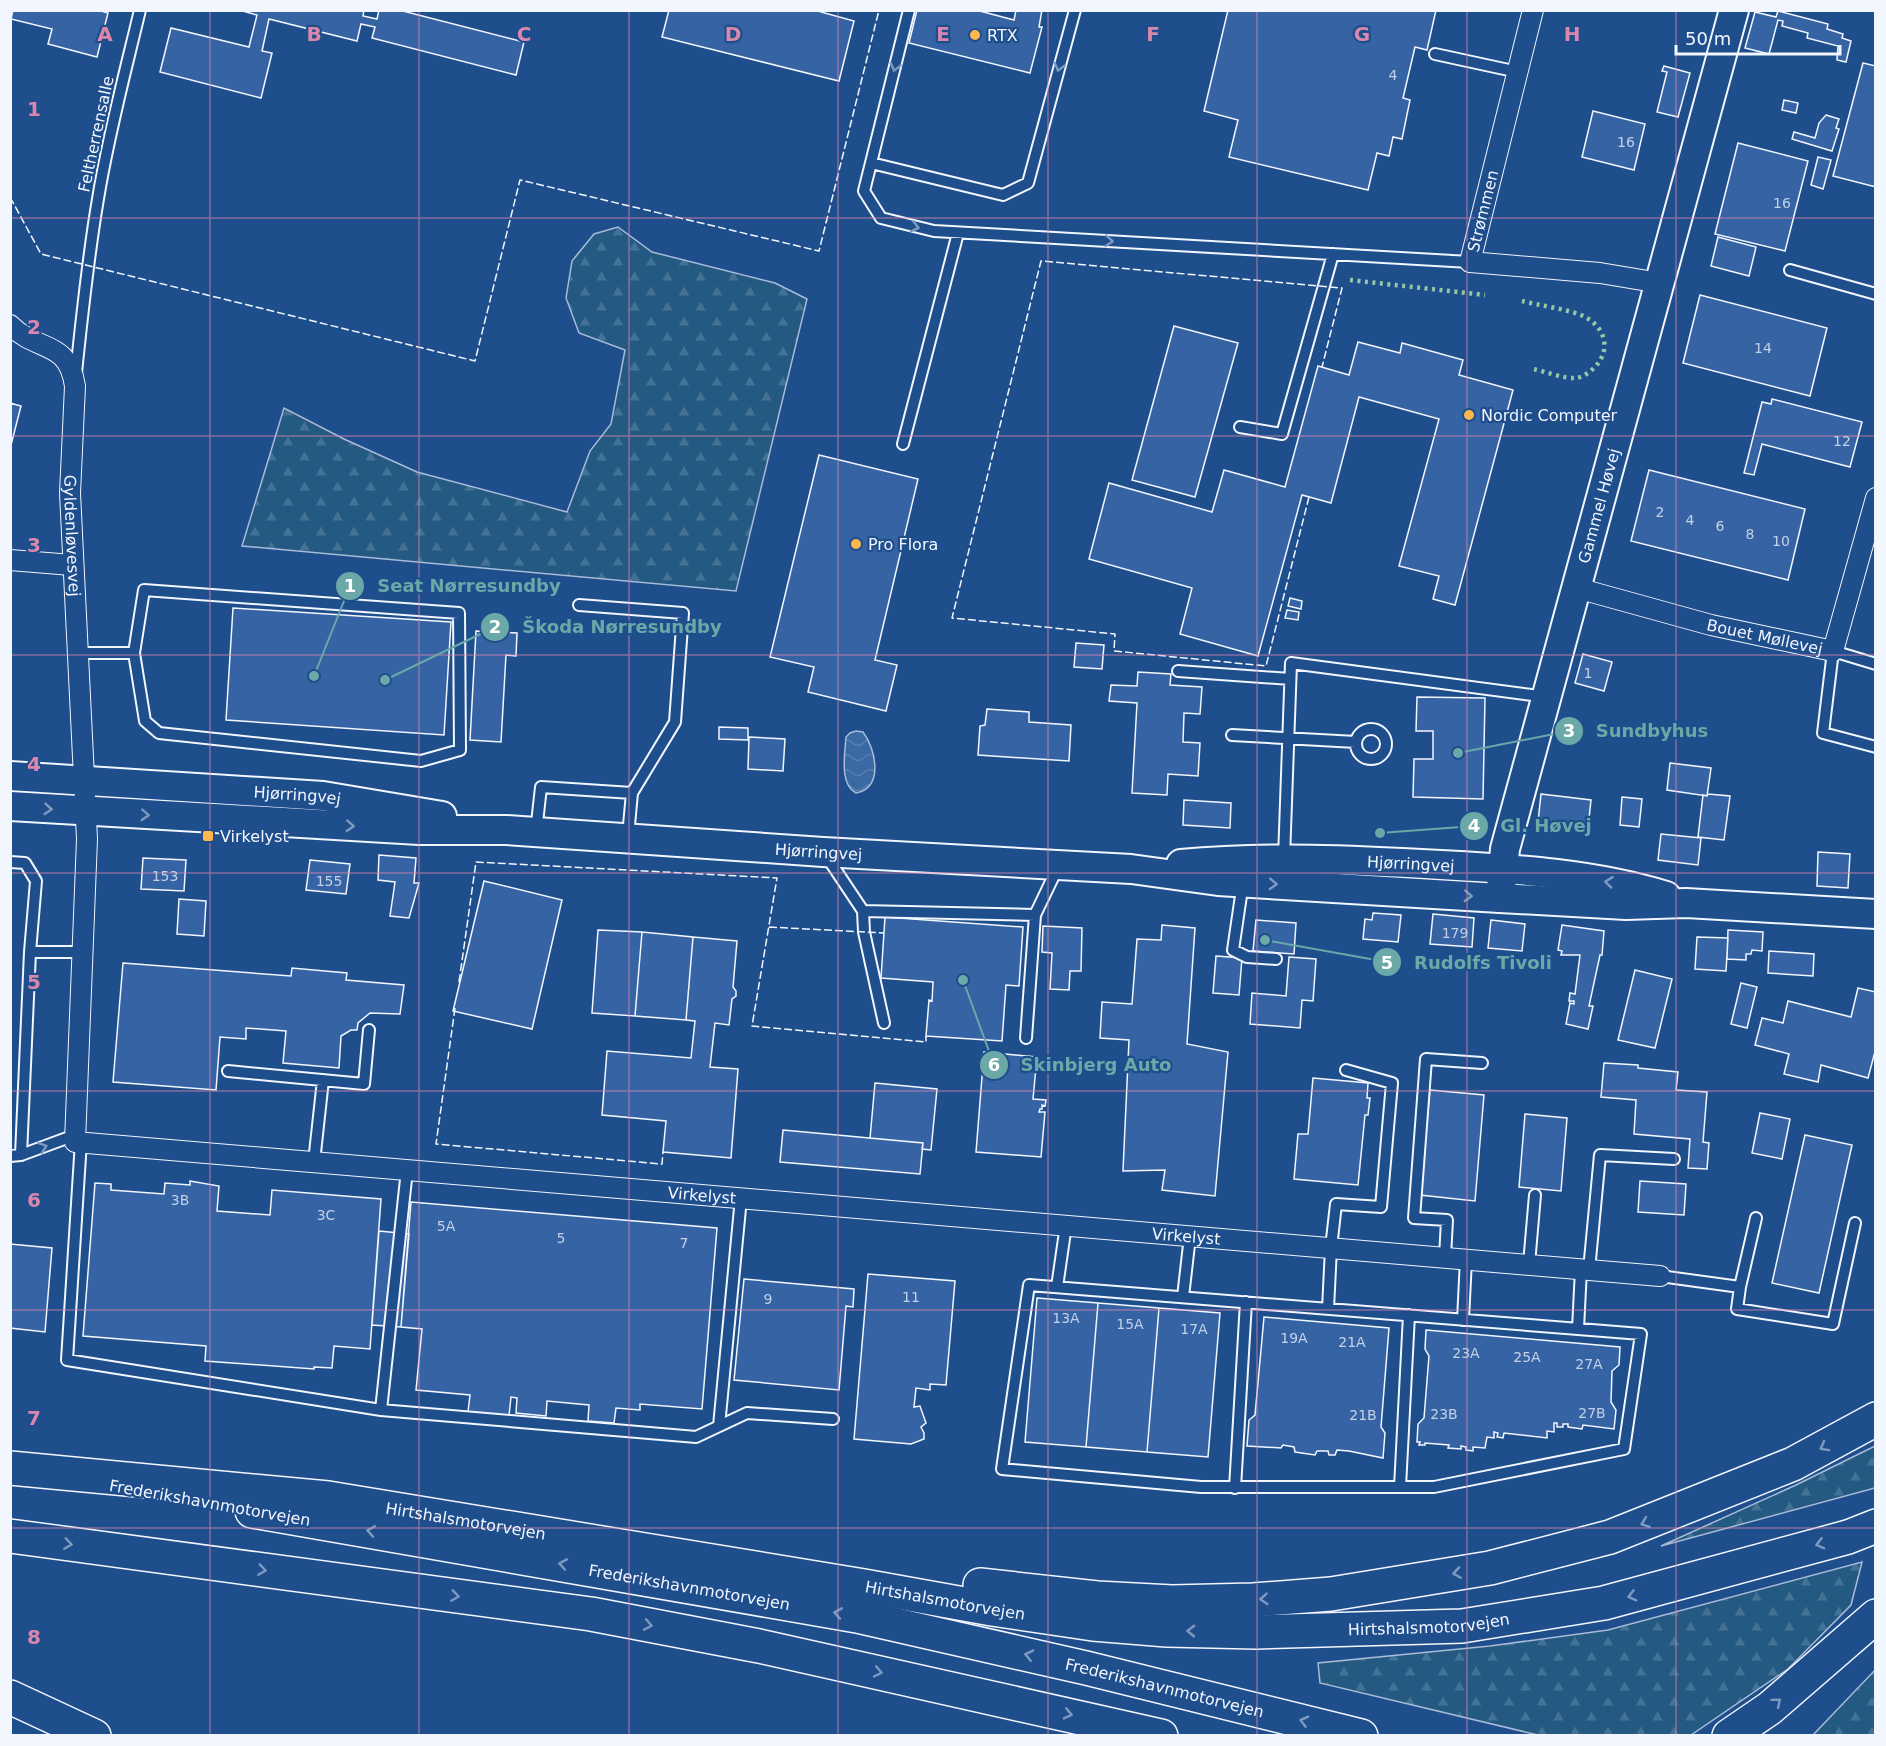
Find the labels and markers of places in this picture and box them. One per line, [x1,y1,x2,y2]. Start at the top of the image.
place label: RTX [987,26,1018,45]
marker: RTX [968,28,982,42]
place label: Nordic Computer [1481,406,1618,425]
marker: Nordic Computer [1462,408,1476,422]
place label: Pro Flora [868,535,938,554]
marker: Pro Flora [849,537,863,551]
callout: Seat Nørresundby [335,568,573,604]
callout: Škoda Nørresundby [480,609,734,645]
callout: Sundbyhus [1554,713,1720,749]
callout: Gl. Høvej [1459,808,1604,844]
place label: Virkelyst [220,827,289,846]
marker: Virkelyst [201,829,215,843]
callout: Rudolfs Tivoli [1372,944,1564,980]
callout: Skinbjerg Auto [979,1047,1184,1083]

